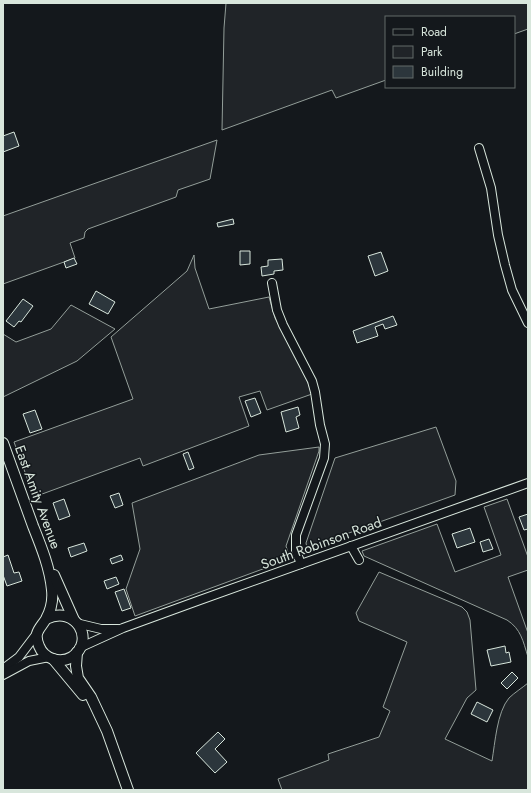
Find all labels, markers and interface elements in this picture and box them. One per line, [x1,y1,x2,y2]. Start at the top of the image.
legend [385,16,515,88]
text: Road [421,23,447,41]
text: Park [421,43,443,61]
text: Building [421,63,463,81]
street label: East Amity Avenue [10,442,66,552]
street label: South Robinson Road [258,512,384,574]

